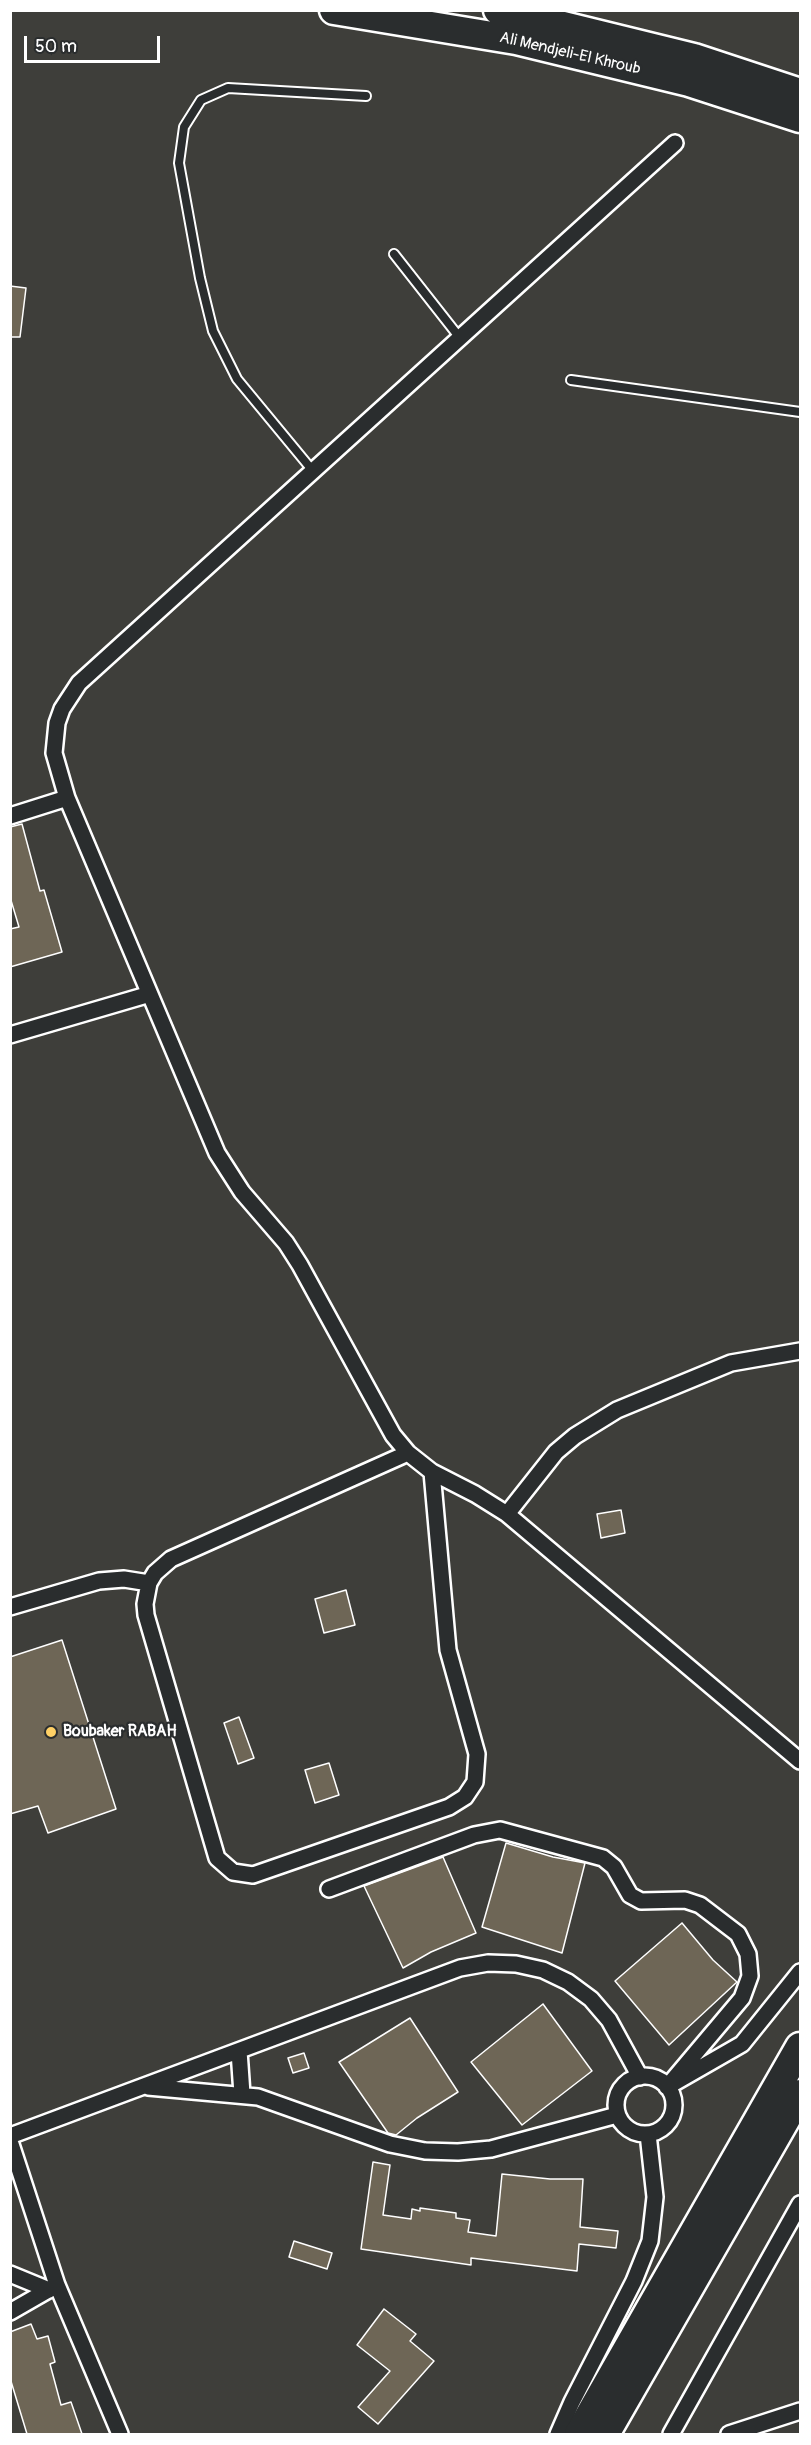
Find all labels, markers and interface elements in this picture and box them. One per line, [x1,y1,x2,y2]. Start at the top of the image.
scale bar [27,24,164,62]
street label: Ali Mendjeli-El Khroub [498,28,642,80]
text: 50 m [35,35,77,58]
place label: Boubaker RABAH [63,1722,177,1742]
marker: Boubaker RABAH [44,1725,58,1739]

